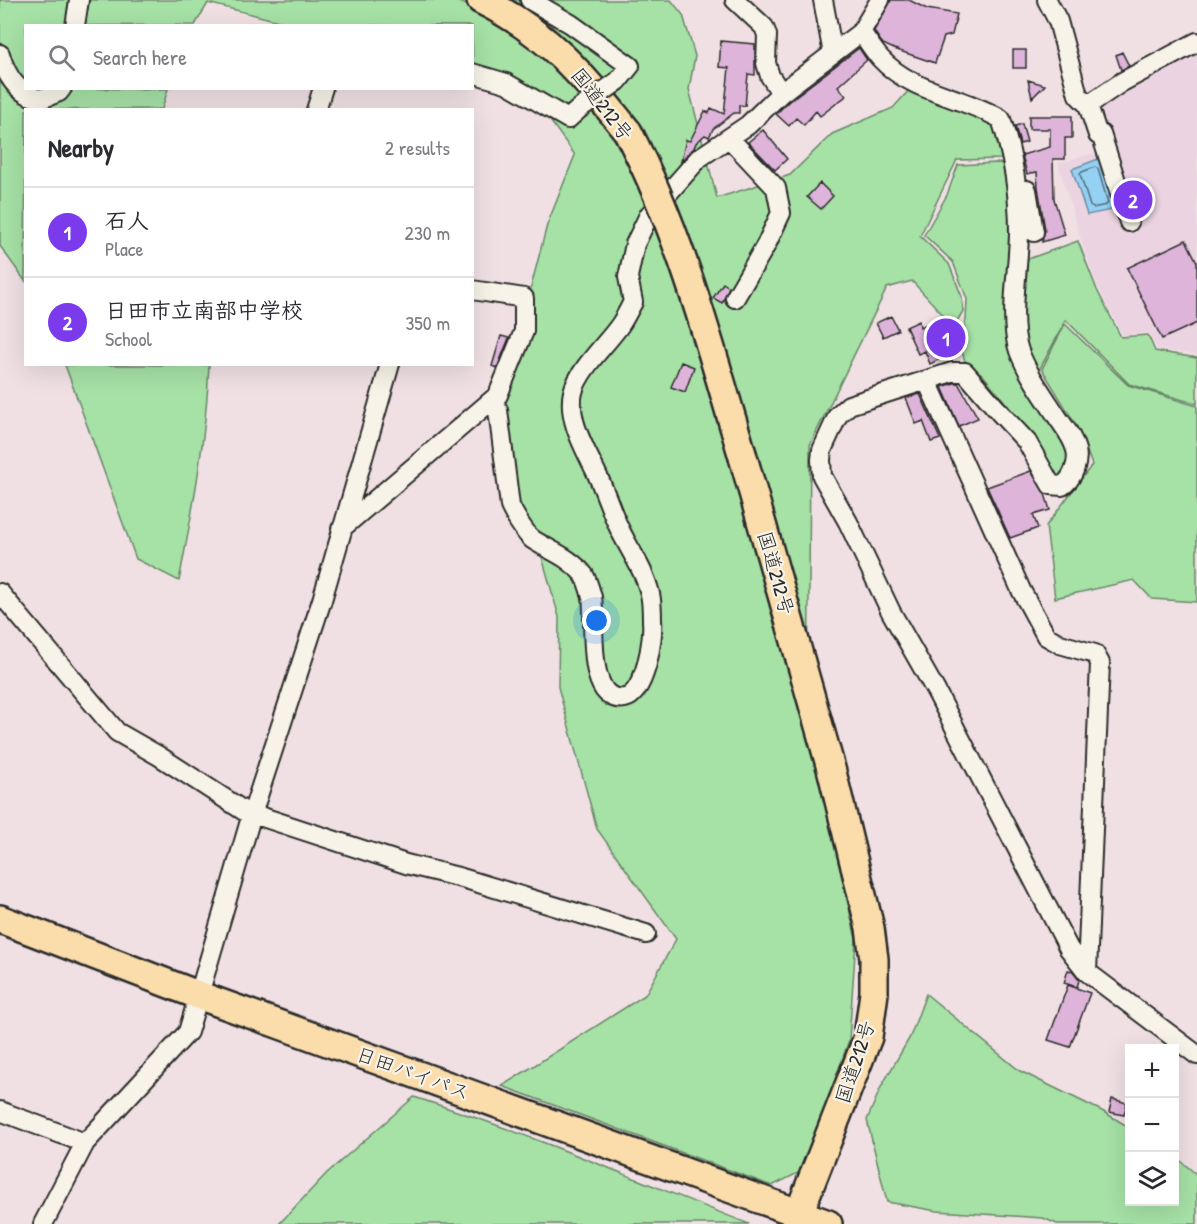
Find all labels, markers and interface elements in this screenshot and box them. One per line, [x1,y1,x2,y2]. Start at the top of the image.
search box [24,24,474,90]
icon: search [45,41,78,74]
text: Search here [93,42,187,72]
street label: 国道212号 [565,62,640,146]
text: Nearby [48,130,114,165]
text: 2 results [385,134,450,161]
pin: 2 [1114,178,1152,222]
text: 石人 [105,205,149,235]
text: 1 [64,219,71,246]
text: 230 m [405,219,450,246]
text: Place [105,235,144,262]
text: 日田市立南部中学校 [105,295,303,325]
text: 2 [63,309,72,336]
text: 350 m [405,309,450,336]
pin: 1 [926,316,966,360]
text: School [105,325,152,352]
street label: 国道212号 [752,528,801,618]
your location [582,606,611,635]
street label: 国道212号 [828,1017,881,1107]
street label: 日田バイパス [352,1039,474,1106]
map controls [1125,1044,1179,1206]
button: + [1125,1044,1179,1098]
button: − [1125,1098,1179,1152]
button: layers [1125,1152,1179,1206]

